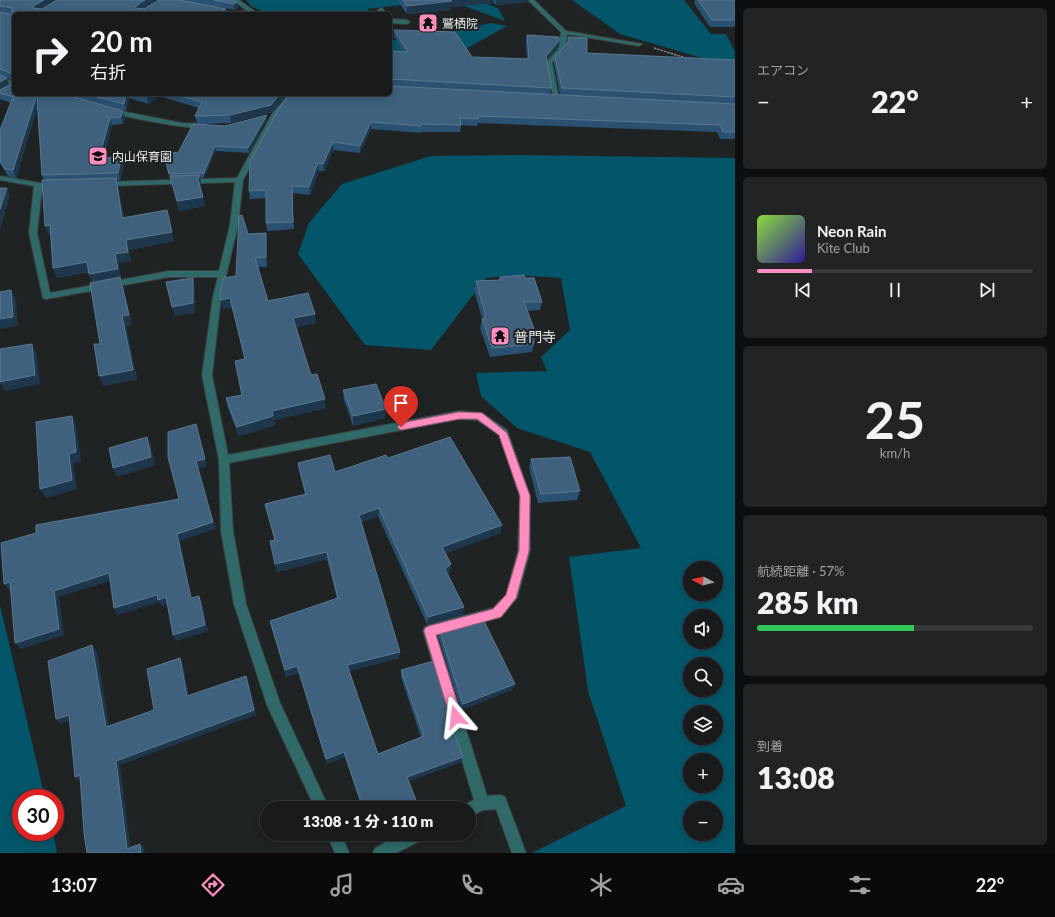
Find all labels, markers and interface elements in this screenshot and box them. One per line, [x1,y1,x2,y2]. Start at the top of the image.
temple icon: 鷲栖院 [417,12,439,34]
place label: 鷲栖院 [442,16,478,31]
text: 20 m [90,24,153,58]
icon: right [24,28,76,80]
text: 右折 [90,61,126,83]
text: エアコン [757,62,809,78]
text: 22° [871,83,919,119]
text: − [757,88,770,115]
text: + [1020,88,1033,115]
school or university icon: 内山保育園 [87,145,109,167]
place label: 内山保育園 [112,149,172,164]
text: Neon Rain [817,222,886,240]
text: Kite Club [817,240,870,256]
icon: previous [792,279,814,301]
icon: pause [884,279,906,301]
icon: next [976,279,998,301]
temple icon: 普門寺 [489,325,511,347]
place label: 普門寺 [514,328,556,345]
pin [384,386,418,427]
text: 25 [865,388,925,450]
icon: arrive [390,392,412,414]
text: km/h [880,445,910,461]
north arrow [683,561,723,601]
map controls [683,561,723,841]
text: 航続距離 · 57% [757,563,845,579]
text: 285 km [757,584,858,620]
button: sound [683,609,723,649]
button: search [683,657,723,697]
position arrow [435,696,477,738]
button: layers [683,705,723,745]
text: 到着 [757,738,783,754]
button: + [683,753,723,793]
text: 13:08 [757,759,835,795]
speed limit sign: 30 [12,789,64,841]
button: − [683,801,723,841]
text: 13:08 · 1 分 · 110 m [303,812,433,830]
icon: directions [199,871,227,899]
icon: music [328,871,356,899]
icon: phone [458,871,486,899]
icon: climate [587,871,615,899]
icon: car [717,871,745,899]
icon: filters [846,871,874,899]
text: 13:07 [51,874,97,896]
text: 22° [976,874,1004,896]

